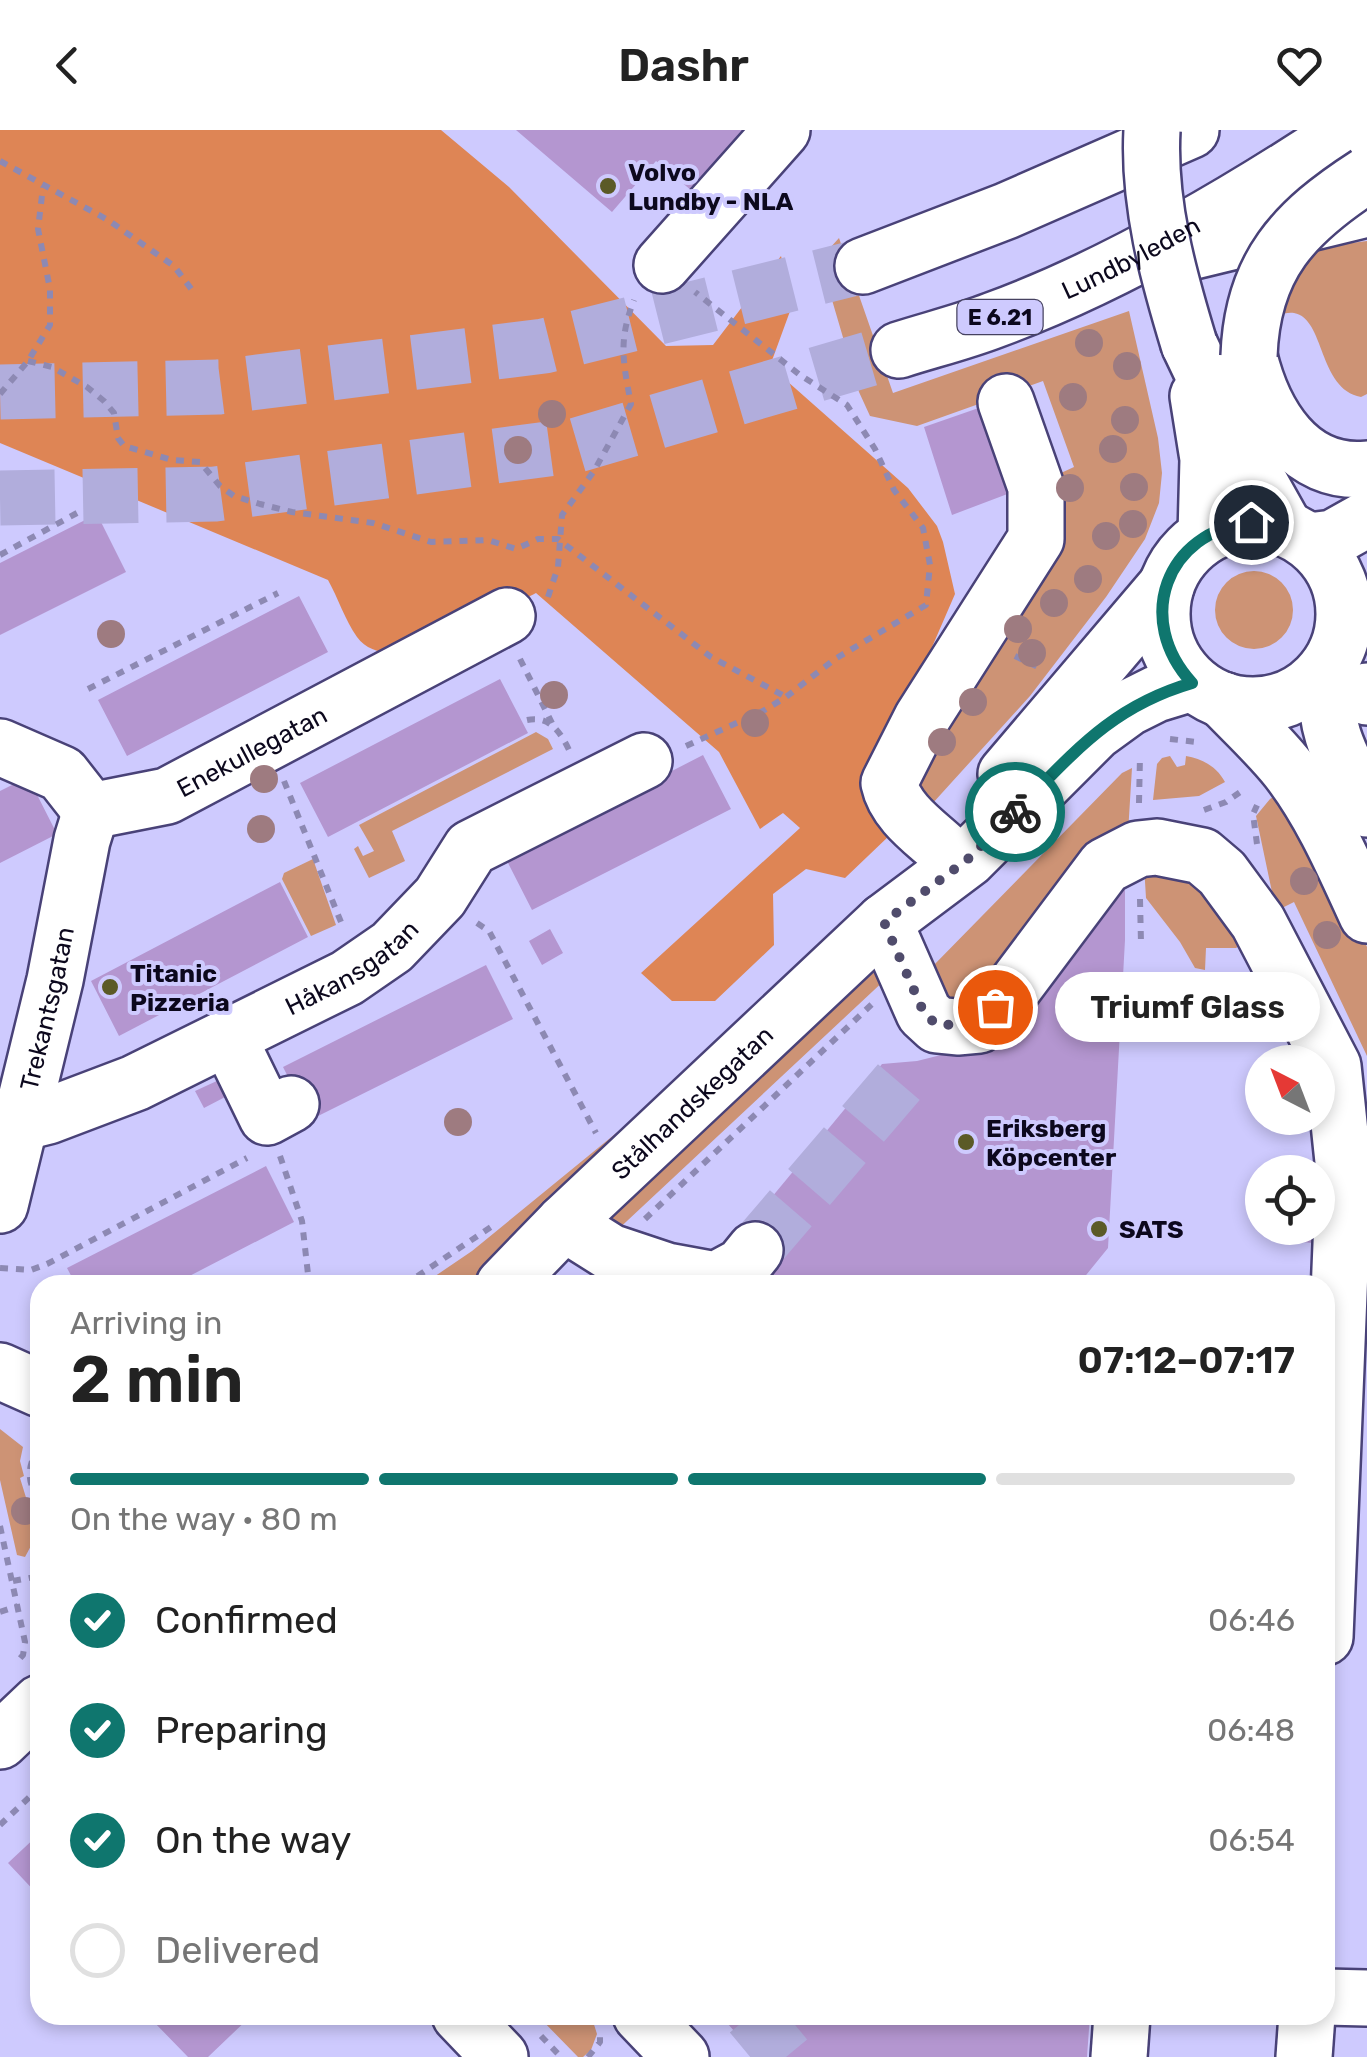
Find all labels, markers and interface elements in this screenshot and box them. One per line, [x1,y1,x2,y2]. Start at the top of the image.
icon: back [40,38,95,93]
icon: heart [1272,38,1327,93]
text: Dashr [618,39,749,92]
place label: Volvo Lundby - NLA [628,158,794,216]
marker: Volvo Lundby - NLA [597,175,619,197]
street label: Lundbyleden [1057,211,1205,305]
road number: E 6.21 [958,300,1042,334]
pin [1209,480,1294,565]
icon: home [1224,495,1279,550]
street label: Enekullegatan [172,700,332,803]
courier [965,762,1065,862]
icon: bike [988,785,1043,840]
street label: Håkansgatan [281,915,425,1021]
street label: Trekantsgatan [15,924,80,1094]
place label: Titanic Pizzeria [130,959,230,1017]
pin [953,965,1038,1050]
callout: Triumf Glass [1055,972,1320,1042]
marker: Titanic Pizzeria [99,976,121,998]
icon: bag [968,980,1023,1035]
text: Triumf Glass [1090,988,1285,1026]
street label: Stålhandskegatan [606,1020,779,1186]
north arrow [1245,1045,1335,1135]
map controls [1245,1045,1335,1245]
place label: Eriksberg Köpcenter [986,1114,1117,1172]
marker: Eriksberg Köpcenter [955,1131,977,1153]
button: locate [1245,1155,1335,1245]
place label: SATS [1119,1215,1184,1244]
marker: SATS [1088,1218,1110,1240]
text: Arriving in [70,1304,222,1342]
text: 07:12–07:17 [1078,1337,1295,1383]
text: 2 min [70,1341,244,1418]
text: On the way · 80 m [70,1500,338,1538]
icon: check [70,1593,125,1648]
text: Confirmed [155,1597,338,1643]
text: 06:46 [1208,1601,1295,1639]
icon: check [70,1703,125,1758]
text: Preparing [155,1707,328,1753]
text: 06:48 [1207,1711,1295,1749]
icon: check [70,1813,125,1868]
text: On the way [155,1817,351,1863]
text: 06:54 [1208,1821,1295,1859]
text: Delivered [155,1927,320,1973]

